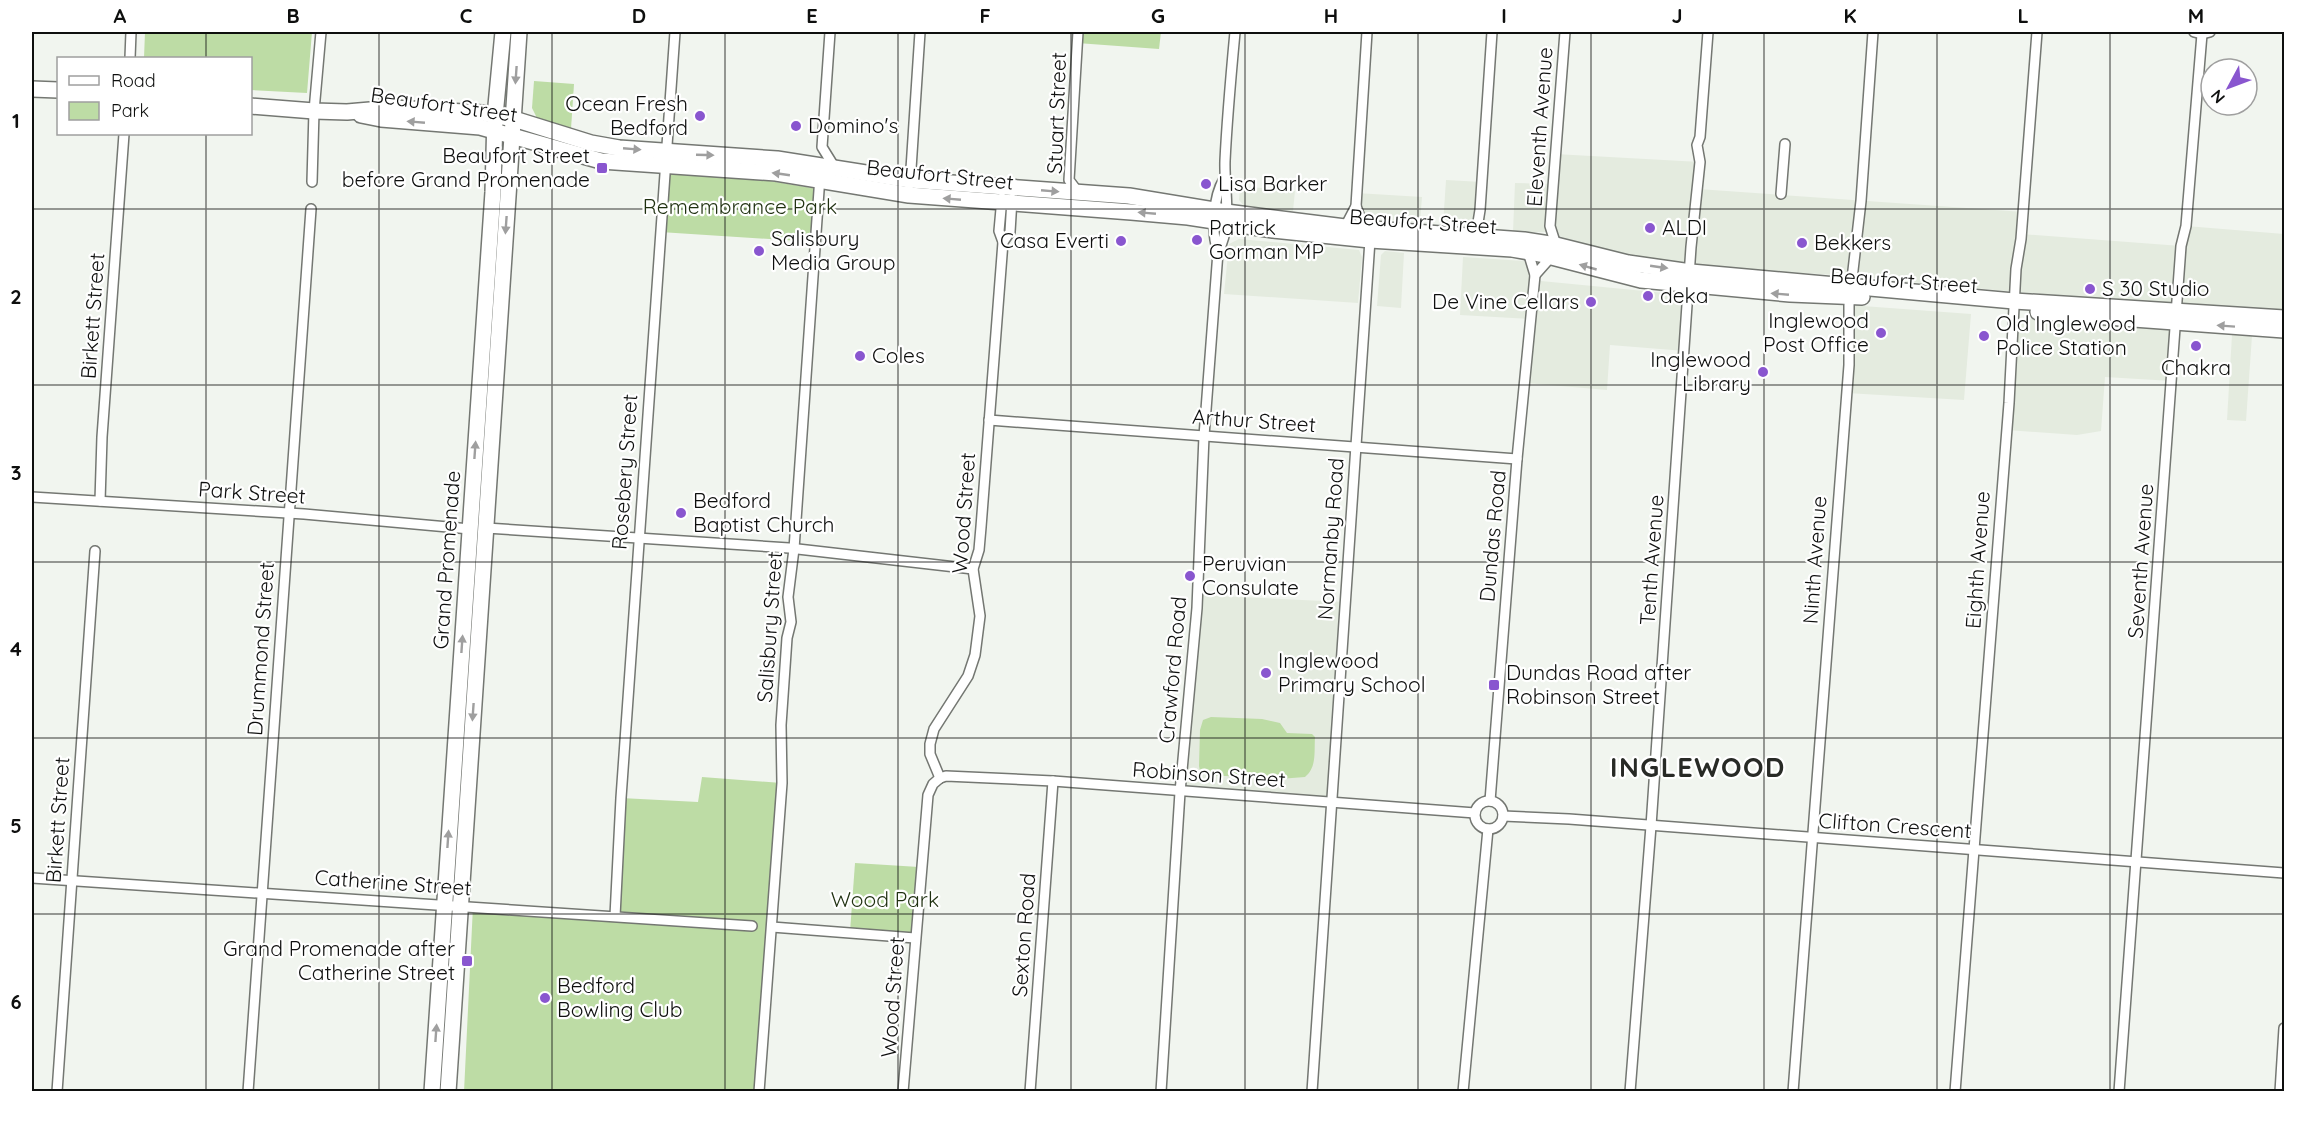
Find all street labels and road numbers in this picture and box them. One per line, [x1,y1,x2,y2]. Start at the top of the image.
street label: Eleventh Avenue [1520,46,1558,208]
street label: Stuart Street [1041,52,1071,174]
street label: Beaufort Street [369,81,519,127]
street label: Beaufort Street [865,153,1015,195]
street label: Beaufort Street [1348,203,1498,239]
street label: Birkett Street [75,252,109,380]
street label: Beaufort Street [1829,262,1979,298]
street label: Rosebery Street [606,393,642,551]
street label: Arthur Street [1191,403,1317,437]
street label: Wood Street [946,452,980,574]
street label: Normanby Road [1311,457,1349,621]
street label: Dundas Road [1473,469,1511,603]
street label: Grand Promenade [427,470,465,650]
street label: Park Street [197,475,307,509]
street label: Seventh Avenue [2122,483,2158,639]
street label: Eighth Avenue [1959,490,1995,630]
street label: Tenth Avenue [1633,494,1669,626]
street label: Ninth Avenue [1797,495,1831,625]
street label: Salisbury Street [751,550,787,703]
street label: Drummond Street [241,561,279,737]
street label: Crawford Road [1153,595,1191,745]
street label: Birkett Street [40,756,74,884]
street label: Robinson Street [1131,756,1287,792]
street label: Clifton Crescent [1818,807,1972,843]
street label: Catherine Street [314,864,472,900]
street label: Sexton Road [1006,872,1040,998]
street label: Wood Street [875,936,909,1058]

